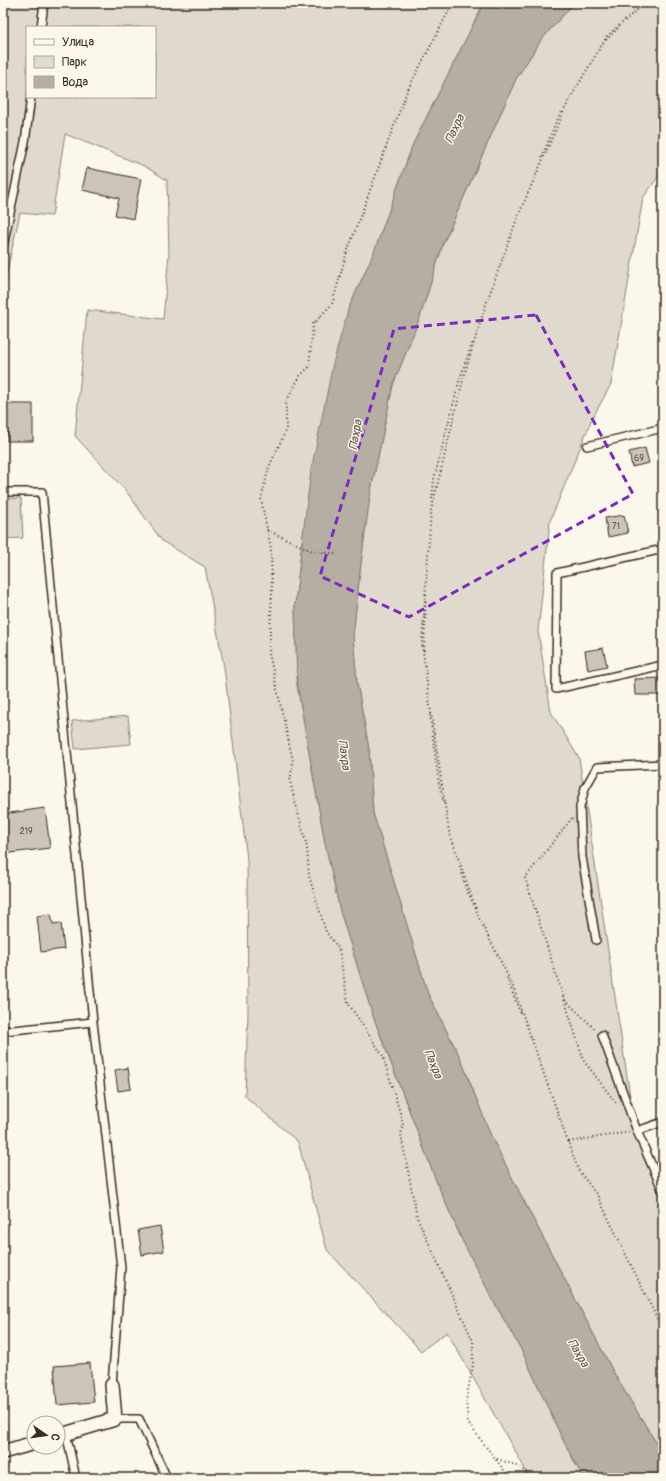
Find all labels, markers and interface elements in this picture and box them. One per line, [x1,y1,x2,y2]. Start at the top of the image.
legend [26,26,156,98]
text: Улица [62,35,94,50]
text: Парк [62,55,87,70]
text: Вода [62,75,88,90]
water label: Пахра [442,111,469,146]
water label: Пахра [346,418,366,451]
house number: 69 [634,453,644,464]
house number: 71 [612,521,620,532]
water label: Пахра [334,739,354,772]
house number: 219 [19,826,33,837]
water label: Пахра [420,1047,446,1082]
water label: Пахра [564,1336,593,1371]
north arrow [26,1415,66,1455]
text: С [48,1432,62,1442]

